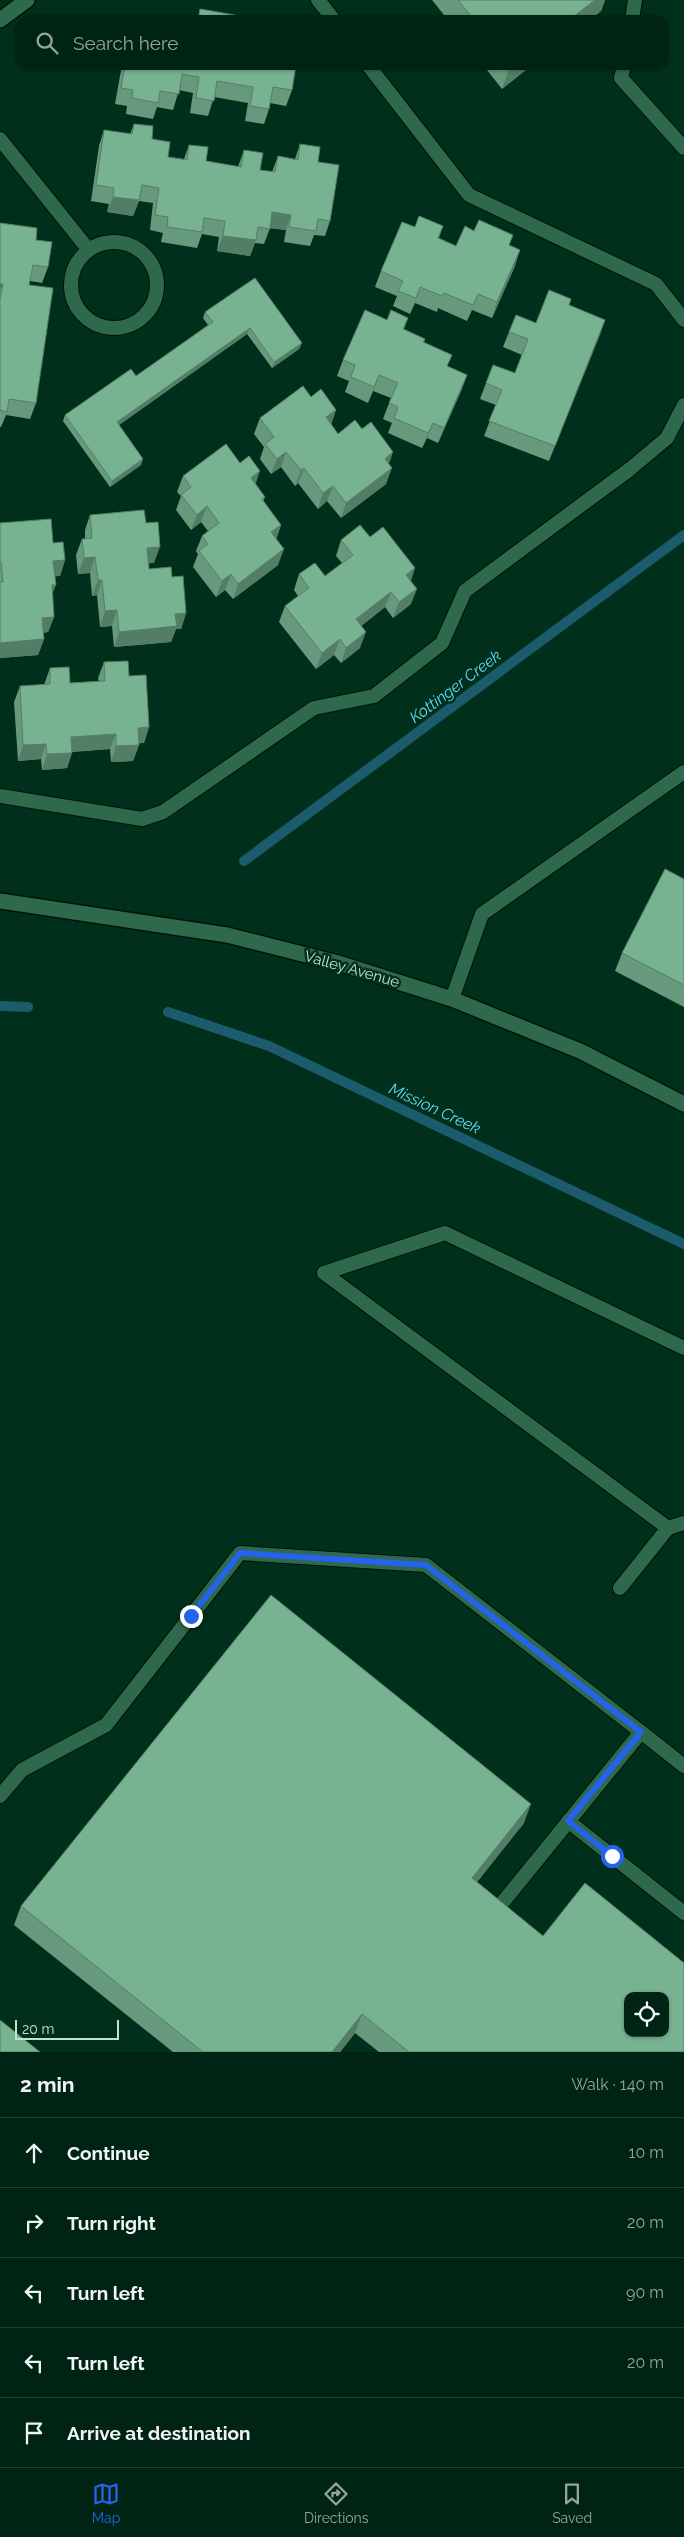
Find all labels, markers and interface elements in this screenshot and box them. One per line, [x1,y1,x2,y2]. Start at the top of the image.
search box [15,15,669,70]
icon: search [33,29,61,57]
text: Search here [73,32,179,54]
water label: Kottinger Creek [406,646,505,727]
street label: Valley Avenue [302,947,402,991]
water label: Mission Creek [386,1079,484,1138]
route end [180,1605,203,1628]
route start [601,1845,624,1868]
map controls [624,1992,669,2037]
button: locate [624,1992,669,2037]
scale bar [15,2017,119,2040]
text: 20 m [22,2021,54,2037]
text: 2 min [20,2072,74,2097]
text: Walk · 140 m [571,2075,664,2094]
icon: ahead [20,2139,48,2167]
text: Continue [67,2142,150,2164]
text: 10 m [629,2143,664,2162]
icon: right [20,2209,48,2237]
text: Turn right [67,2212,156,2234]
text: 20 m [627,2213,664,2232]
icon: left [20,2279,48,2307]
text: Turn left [67,2282,144,2304]
text: 90 m [626,2283,664,2302]
icon: left [20,2349,48,2377]
text: Turn left [67,2352,144,2374]
text: 20 m [627,2353,664,2372]
icon: arrive [20,2419,48,2447]
text: Arrive at destination [67,2422,251,2444]
tab: Map [92,2480,120,2526]
tab: Directions [304,2480,369,2526]
tab: Saved [552,2480,592,2526]

